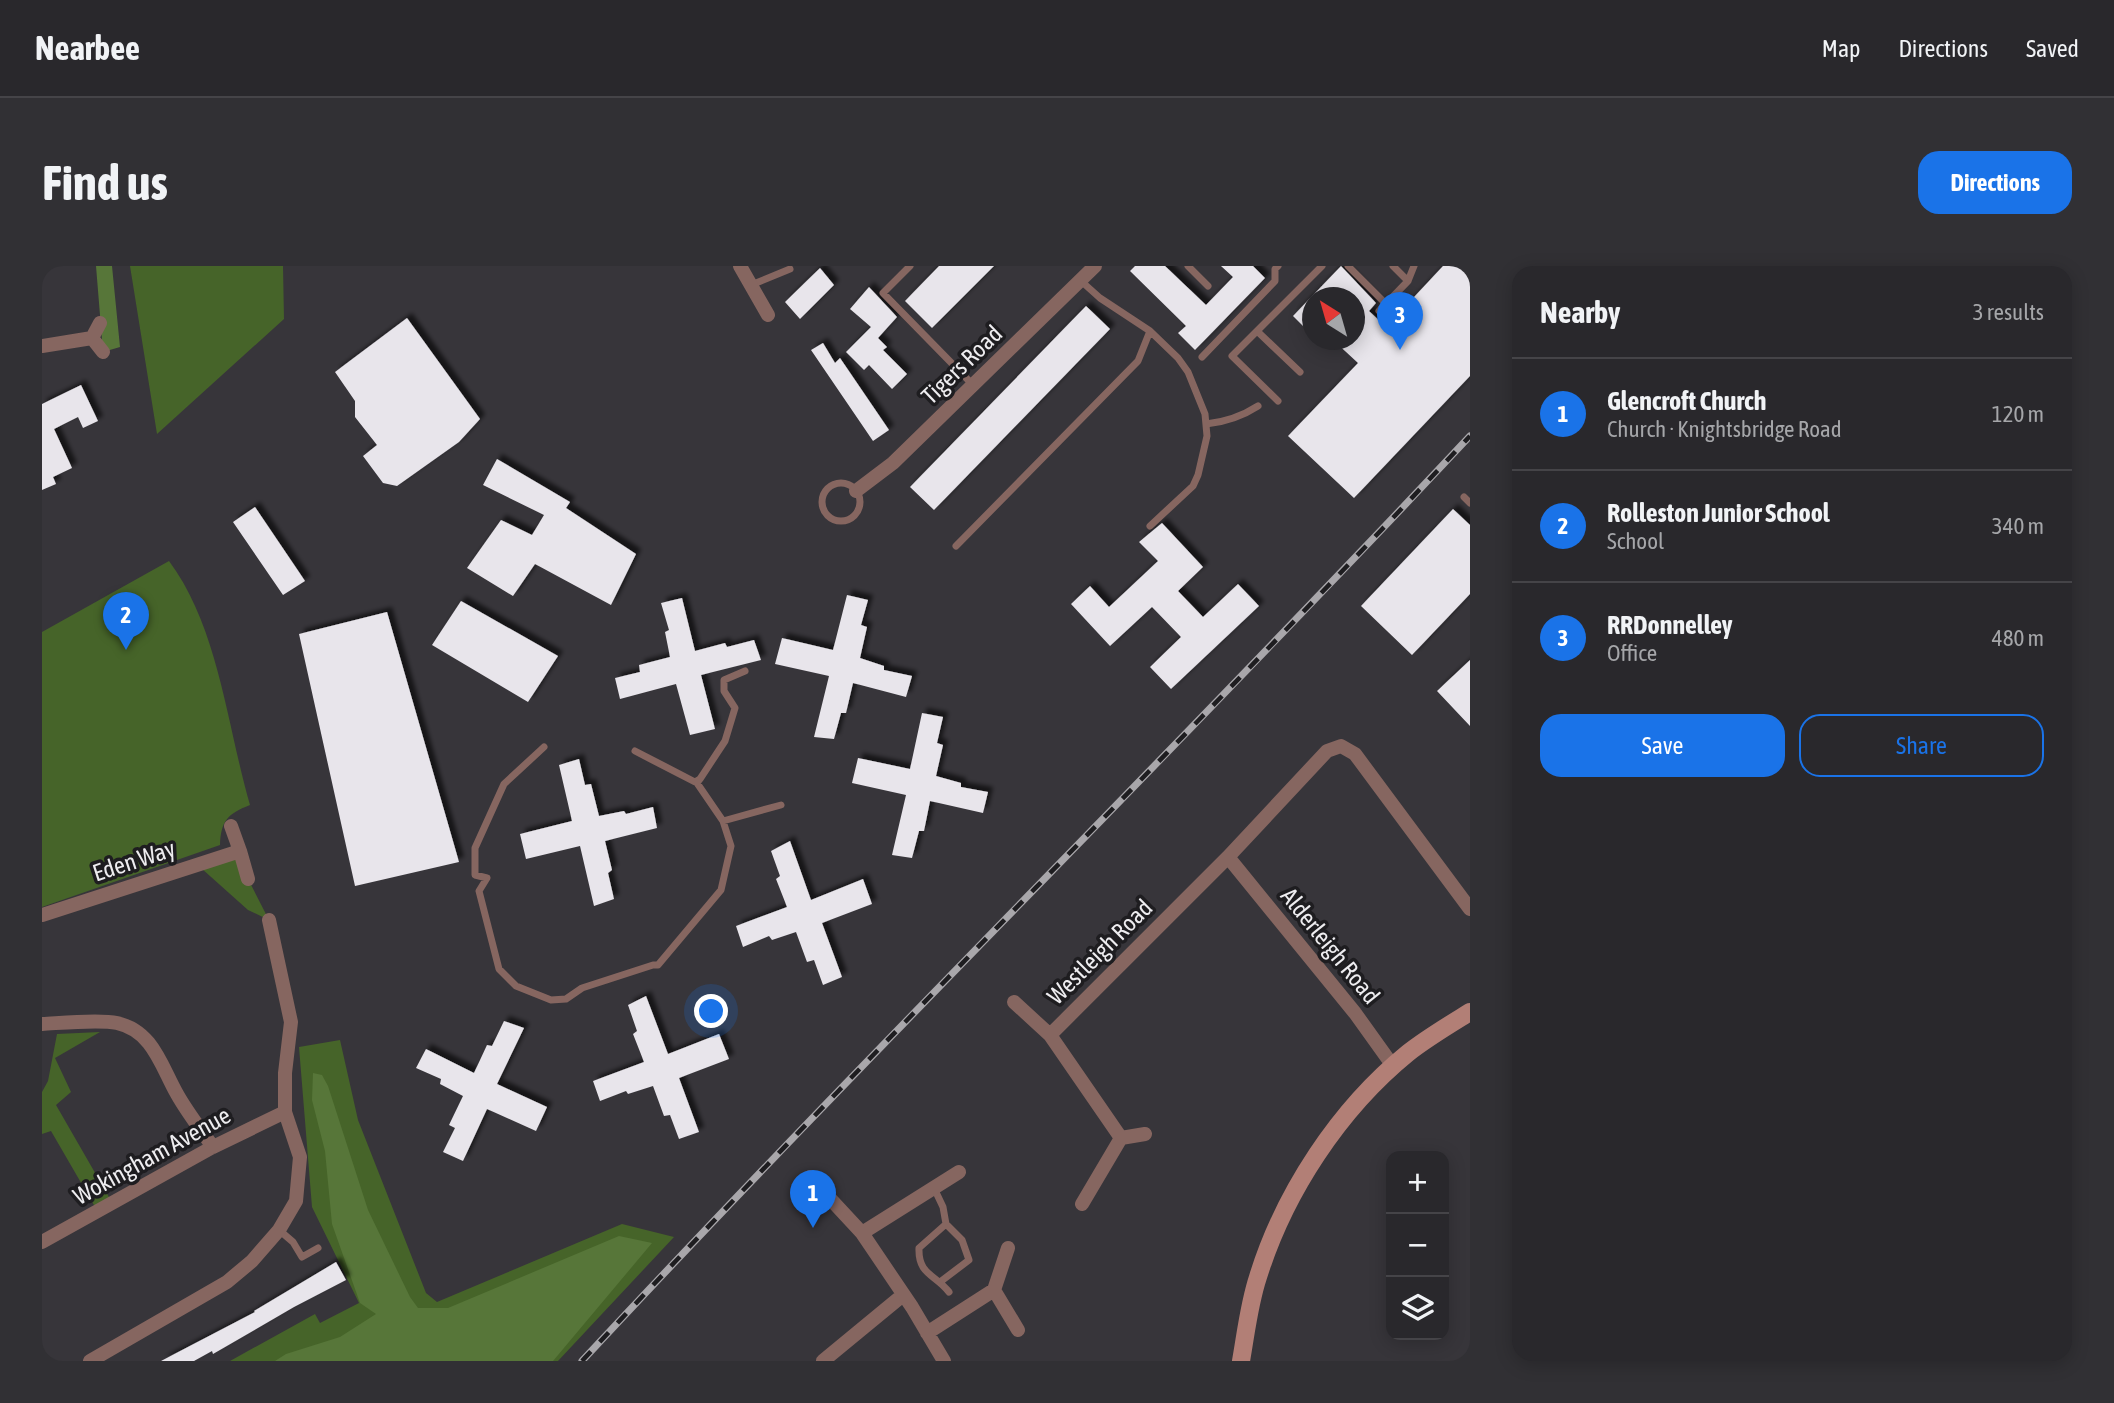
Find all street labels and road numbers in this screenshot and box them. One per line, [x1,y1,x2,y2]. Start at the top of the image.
street label: Tigers Road [916,320,1007,409]
street label: Eden Way [89,834,179,887]
street label: Alderleigh Road [1276,882,1385,1009]
street label: Westleigh Road [1042,894,1157,1009]
street label: Wokingham Avenue [69,1101,235,1210]

